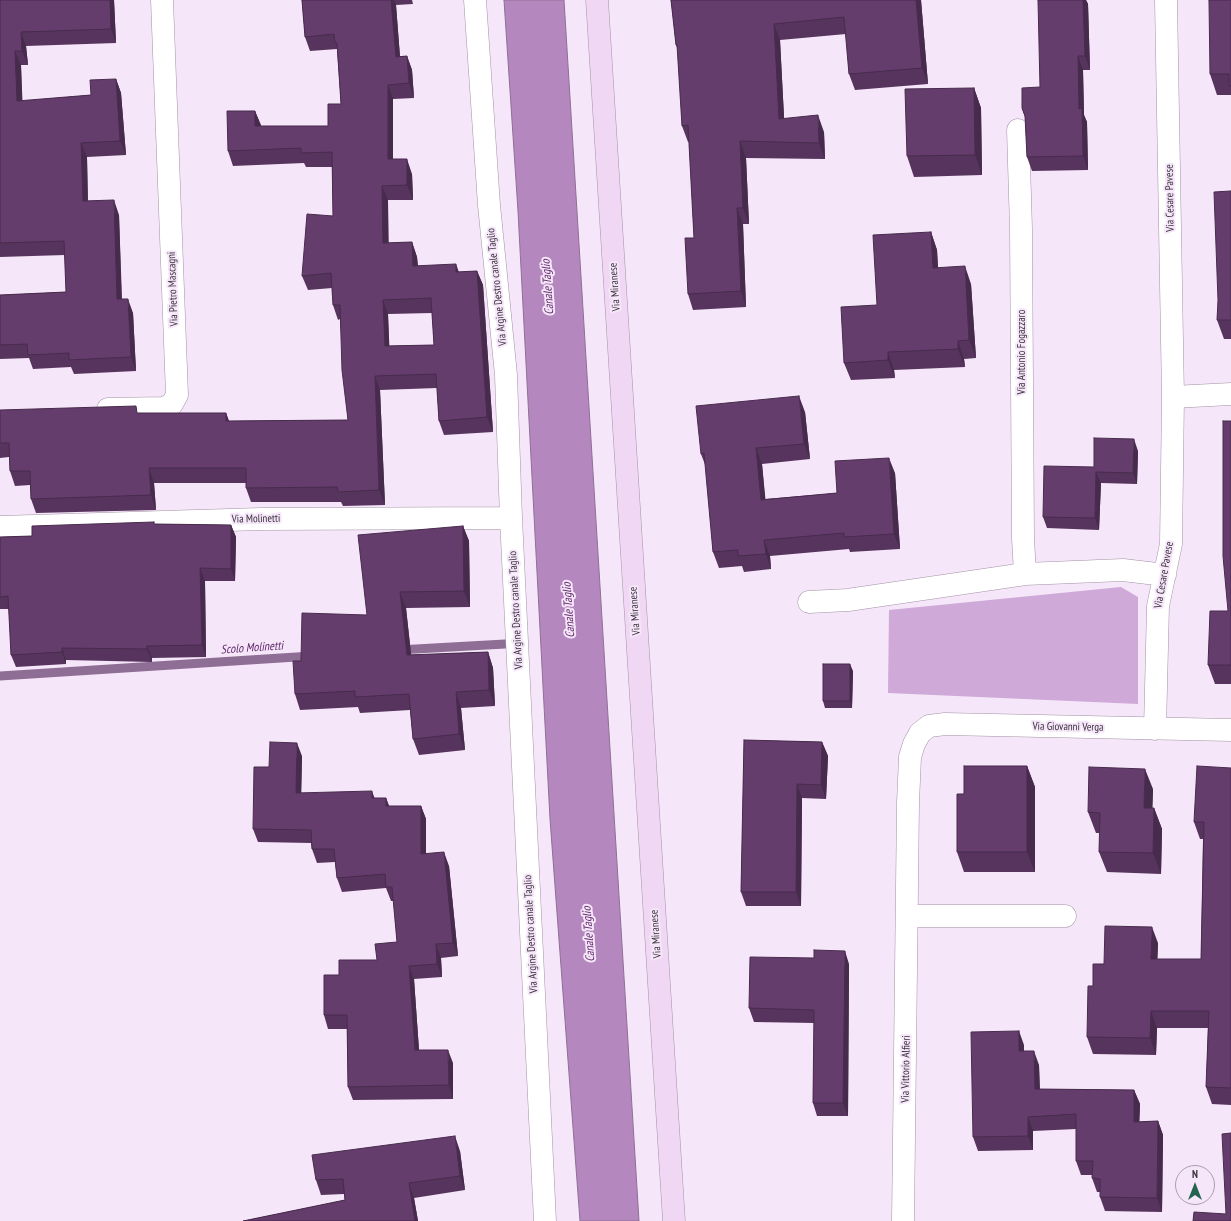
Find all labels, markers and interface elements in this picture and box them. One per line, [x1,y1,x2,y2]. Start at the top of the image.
street label: Via Cesare Pavese [1163,164,1177,232]
street label: Via Argine Destro canale Taglio [484,228,510,346]
street label: Via Pietro Mascagni [165,251,181,327]
water label: Canale Taglio [539,259,557,315]
street label: Via Miranese [607,262,623,312]
street label: Via Antonio Fogazzaro [1015,310,1029,394]
street label: Via Molinetti [232,512,280,526]
street label: Via Cesare Pavese [1152,541,1176,609]
street label: Via Argine Destro canale Taglio [506,551,526,669]
water label: Canale Taglio [560,582,578,638]
street label: Via Miranese [627,586,643,636]
water label: Scolo Molinetti [220,639,284,657]
street label: Via Giovanni Verga [1032,720,1104,734]
street label: Via Argine Destro canale Taglio [521,875,541,993]
water label: Canale Taglio [580,906,598,962]
street label: Via Miranese [648,909,664,959]
street label: Via Vittorio Alfieri [899,1035,913,1103]
north arrow [1175,1165,1215,1205]
text: N [1192,1167,1198,1181]

